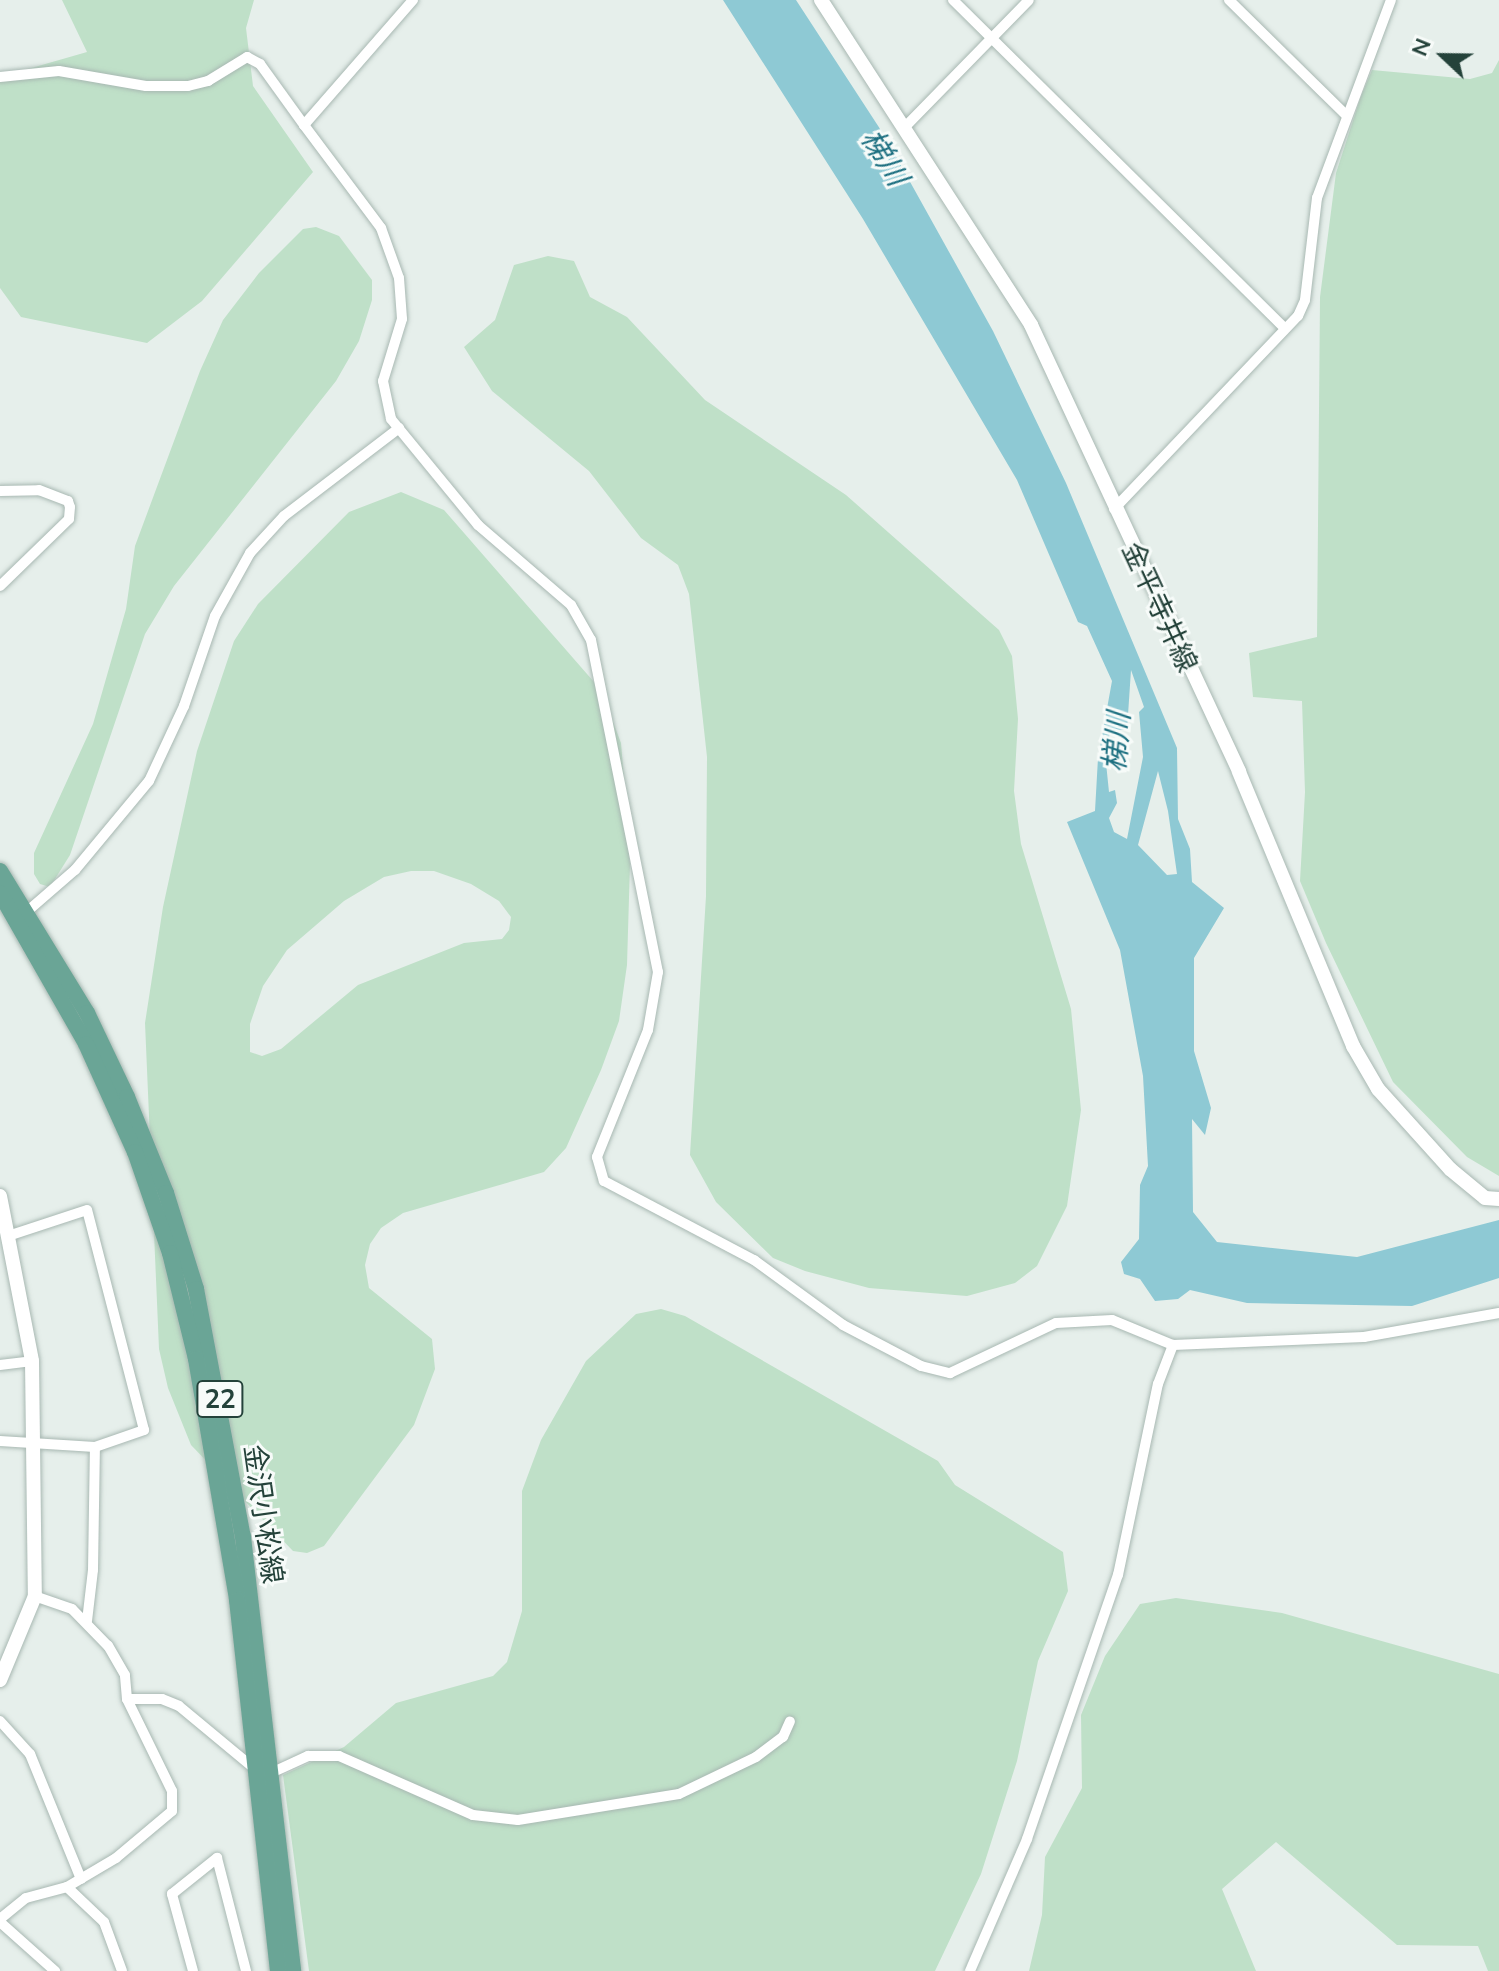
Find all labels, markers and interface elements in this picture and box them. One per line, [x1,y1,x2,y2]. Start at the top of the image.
north arrow [1403,16,1483,96]
text: N [1405,34,1437,60]
water label: 梯川 [854,122,916,192]
street label: 金平寺井線 [1115,536,1205,678]
water label: 梯川 [1095,711,1137,773]
road number: 22 [196,1377,244,1421]
street label: 金沢小松線 [238,1442,290,1586]

